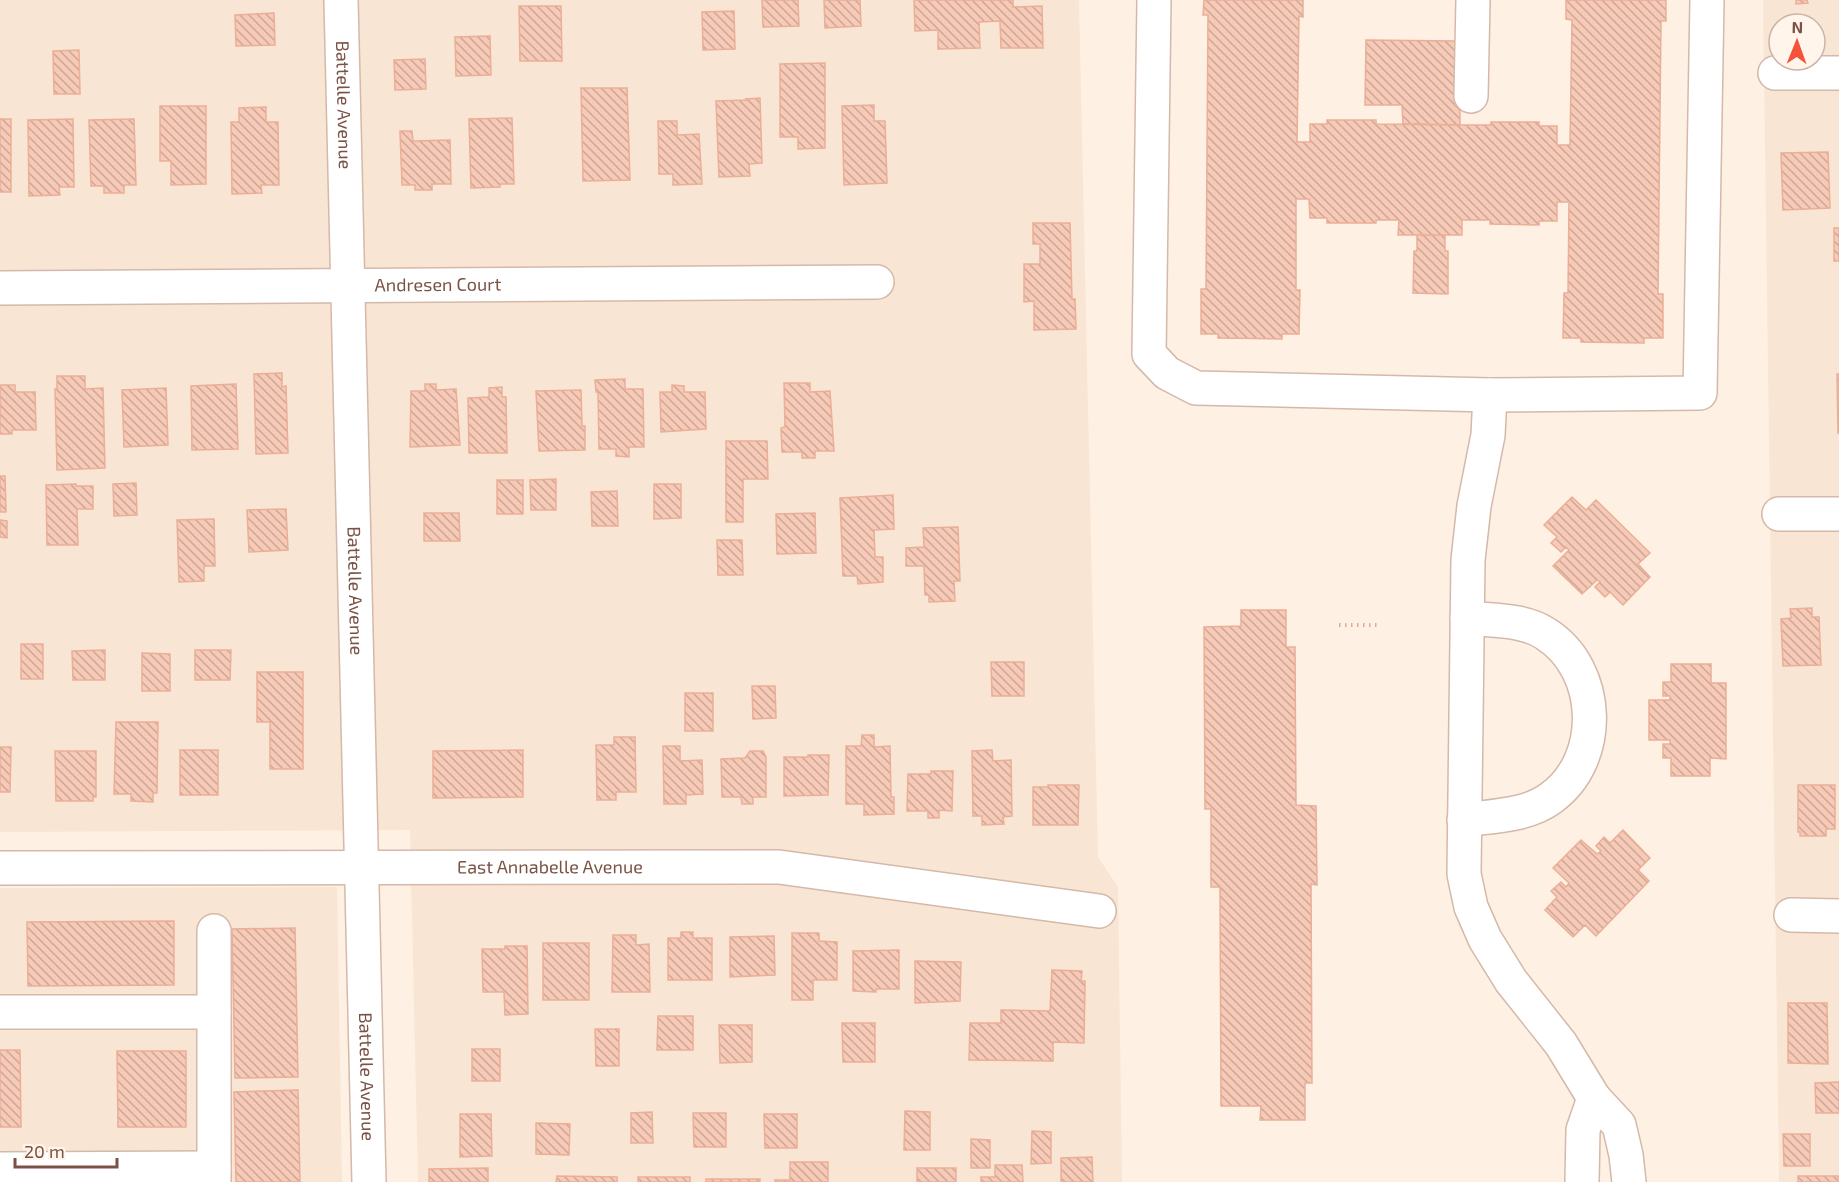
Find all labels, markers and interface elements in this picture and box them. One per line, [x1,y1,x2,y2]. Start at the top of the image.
north arrow [1767,12,1827,72]
text: N [1791,17,1803,36]
street label: Battelle Avenue [332,40,357,170]
street label: Andresen Court [375,273,502,295]
street label: Battelle Avenue [343,526,369,655]
street label: East Annabelle Avenue [457,855,643,877]
street label: Battelle Avenue [355,1012,380,1141]
scale bar [15,1131,117,1169]
text: 20 m [24,1140,65,1162]

